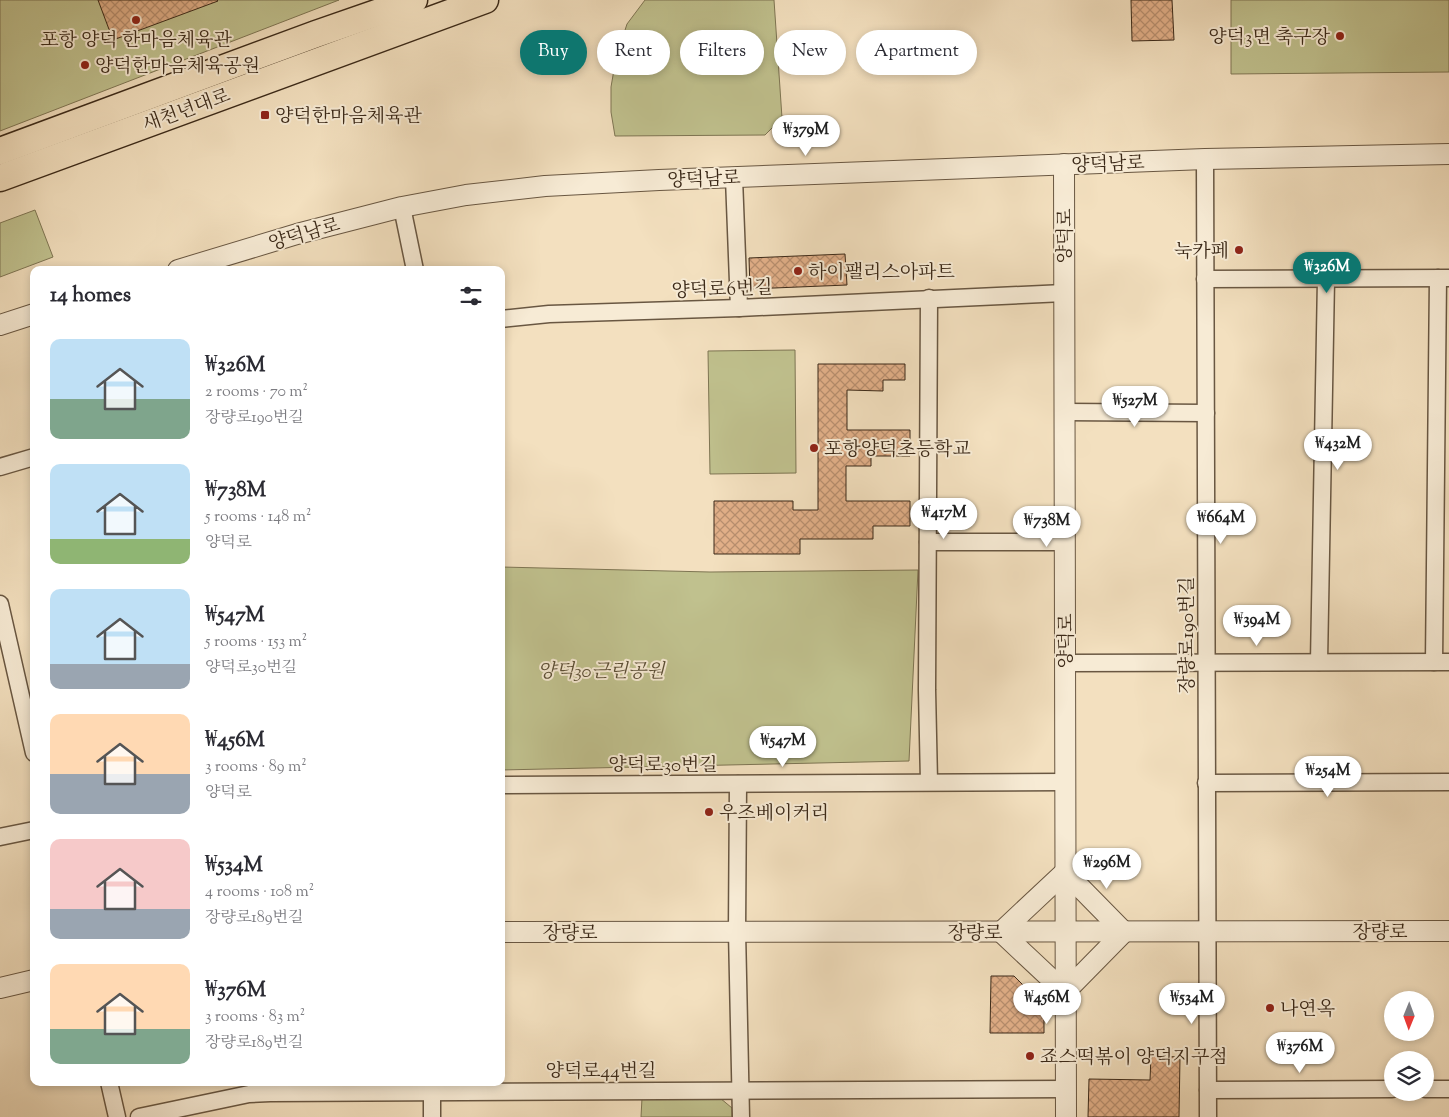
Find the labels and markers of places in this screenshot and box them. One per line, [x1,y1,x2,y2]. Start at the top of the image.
marker: 포항 양덕 한마음체육관 [130,14,142,26]
place label: 양덕3면 축구장 [1208,25,1331,52]
place label: 포항 양덕 한마음체육관 [40,28,232,55]
marker: 양덕3면 축구장 [1334,30,1346,42]
place label: 양덕한마음체육공원 [95,54,260,81]
marker: 양덕한마음체육공원 [79,59,91,71]
place label: 양덕한마음체육관 [275,104,422,131]
marker: 양덕한마음체육관 [259,109,271,121]
pin: ₩379M [771,114,841,157]
place label: 눅카페 [1174,239,1229,266]
marker: 눅카페 [1233,244,1245,256]
pin: ₩326M [1292,252,1362,294]
place label: 하이팰리스아파트 [808,260,955,287]
marker: 하이팰리스아파트 [792,265,804,277]
pin: ₩527M [1100,386,1170,428]
pin: ₩432M [1303,428,1373,471]
place label: 포항양덕초등학교 [824,437,971,464]
marker: 포항양덕초등학교 [808,442,820,454]
pin: ₩417M [909,498,979,540]
pin: ₩664M [1186,502,1256,545]
pin: ₩738M [1012,506,1082,548]
pin: ₩394M [1222,604,1292,647]
pin: ₩547M [748,726,818,768]
pin: ₩254M [1293,756,1363,798]
place label: 우즈베이커리 [719,801,829,828]
marker: 우즈베이커리 [703,806,715,818]
pin: ₩296M [1072,848,1142,890]
pin: ₩456M [1012,982,1082,1025]
pin: ₩534M [1157,982,1227,1025]
place label: 나연옥 [1280,997,1335,1024]
marker: 나연옥 [1264,1002,1276,1014]
pin: ₩376M [1265,1032,1335,1074]
place label: 죠스떡볶이 양덕지구점 [1040,1045,1228,1072]
marker: 죠스떡볶이 양덕지구점 [1024,1050,1036,1062]

